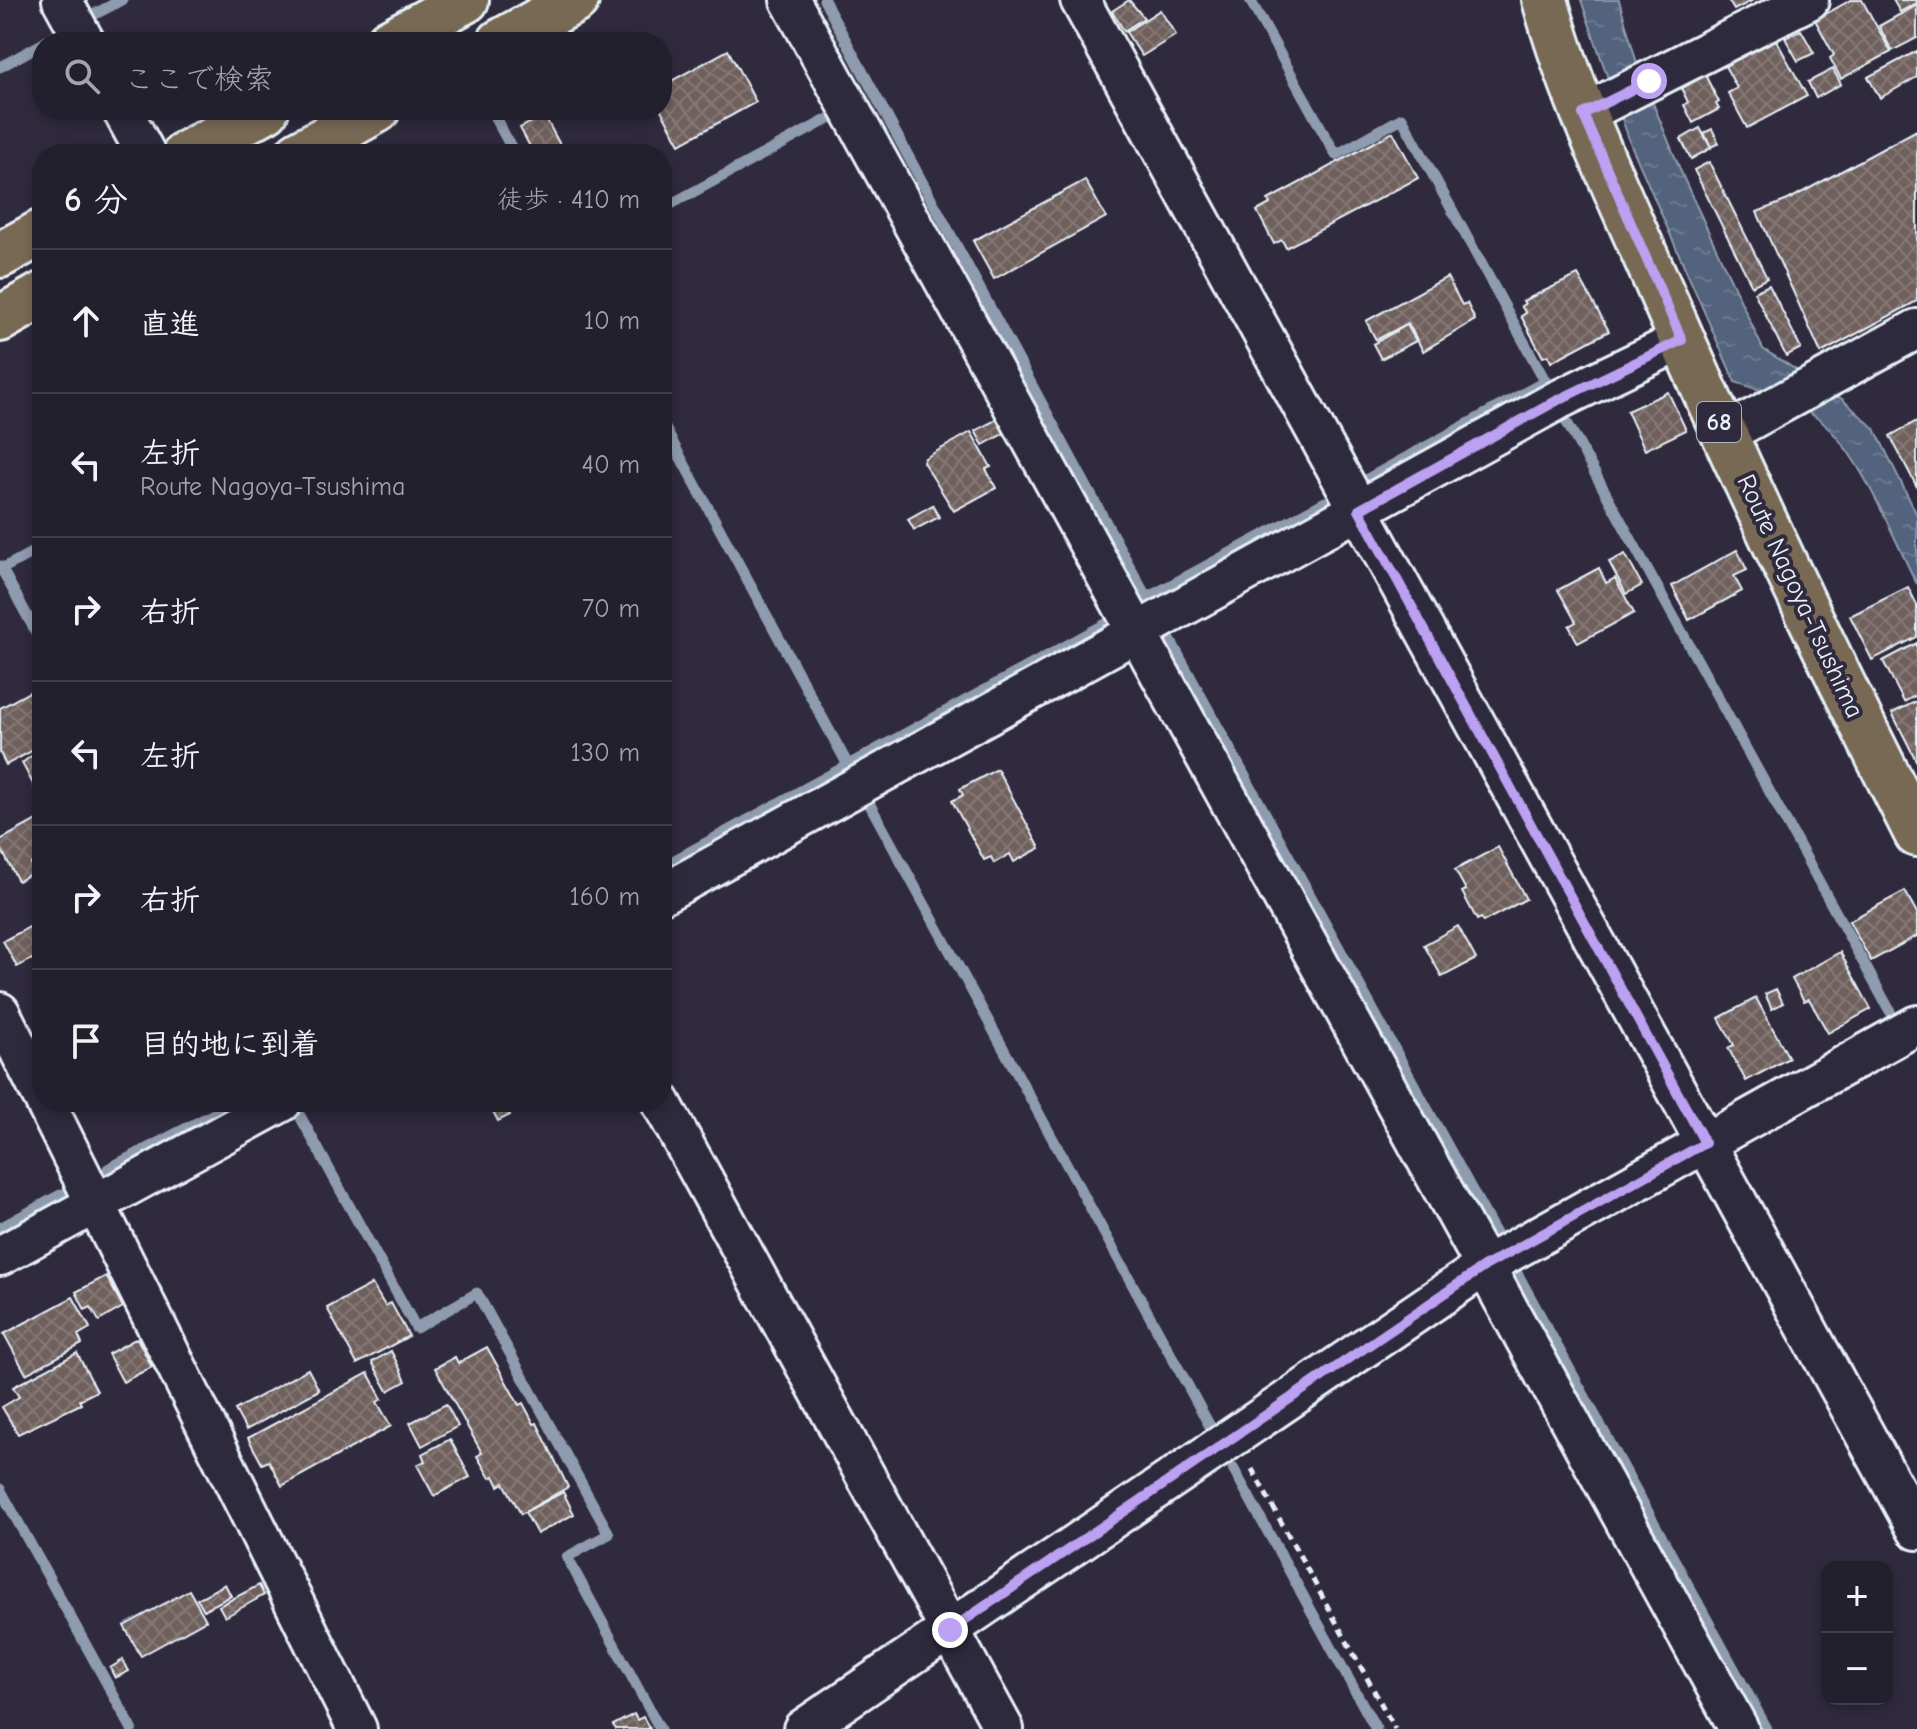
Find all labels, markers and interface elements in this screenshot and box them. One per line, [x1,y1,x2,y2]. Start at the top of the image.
search box [32,32,672,120]
icon: search [60,54,104,98]
text: ここで検索 [124,62,274,97]
route start [1631,63,1667,99]
text: 6 分 [64,180,128,220]
text: 徒歩 · 410 m [497,185,640,215]
icon: ahead [64,299,108,343]
text: 10 m [584,306,640,336]
text: 直進 [140,307,200,342]
road number: 68 [1697,402,1741,442]
text: 左折 [140,436,200,471]
icon: left [64,443,108,487]
text: 40 m [581,450,640,480]
street label: Route Nagoya-Tsushima [1730,470,1870,723]
text: Route Nagoya-Tsushima [140,472,405,502]
icon: right [64,587,108,631]
text: 70 m [582,594,640,624]
text: 右折 [140,595,200,630]
icon: left [64,731,108,775]
text: 130 m [571,738,640,768]
text: 左折 [140,739,200,774]
icon: right [64,875,108,919]
text: 160 m [570,882,640,912]
text: 右折 [140,883,200,918]
icon: arrive [64,1019,108,1063]
text: 目的地に到着 [140,1027,320,1062]
map controls [1821,1561,1893,1705]
button: + [1821,1561,1893,1633]
route end [932,1612,968,1648]
button: − [1821,1633,1893,1705]

